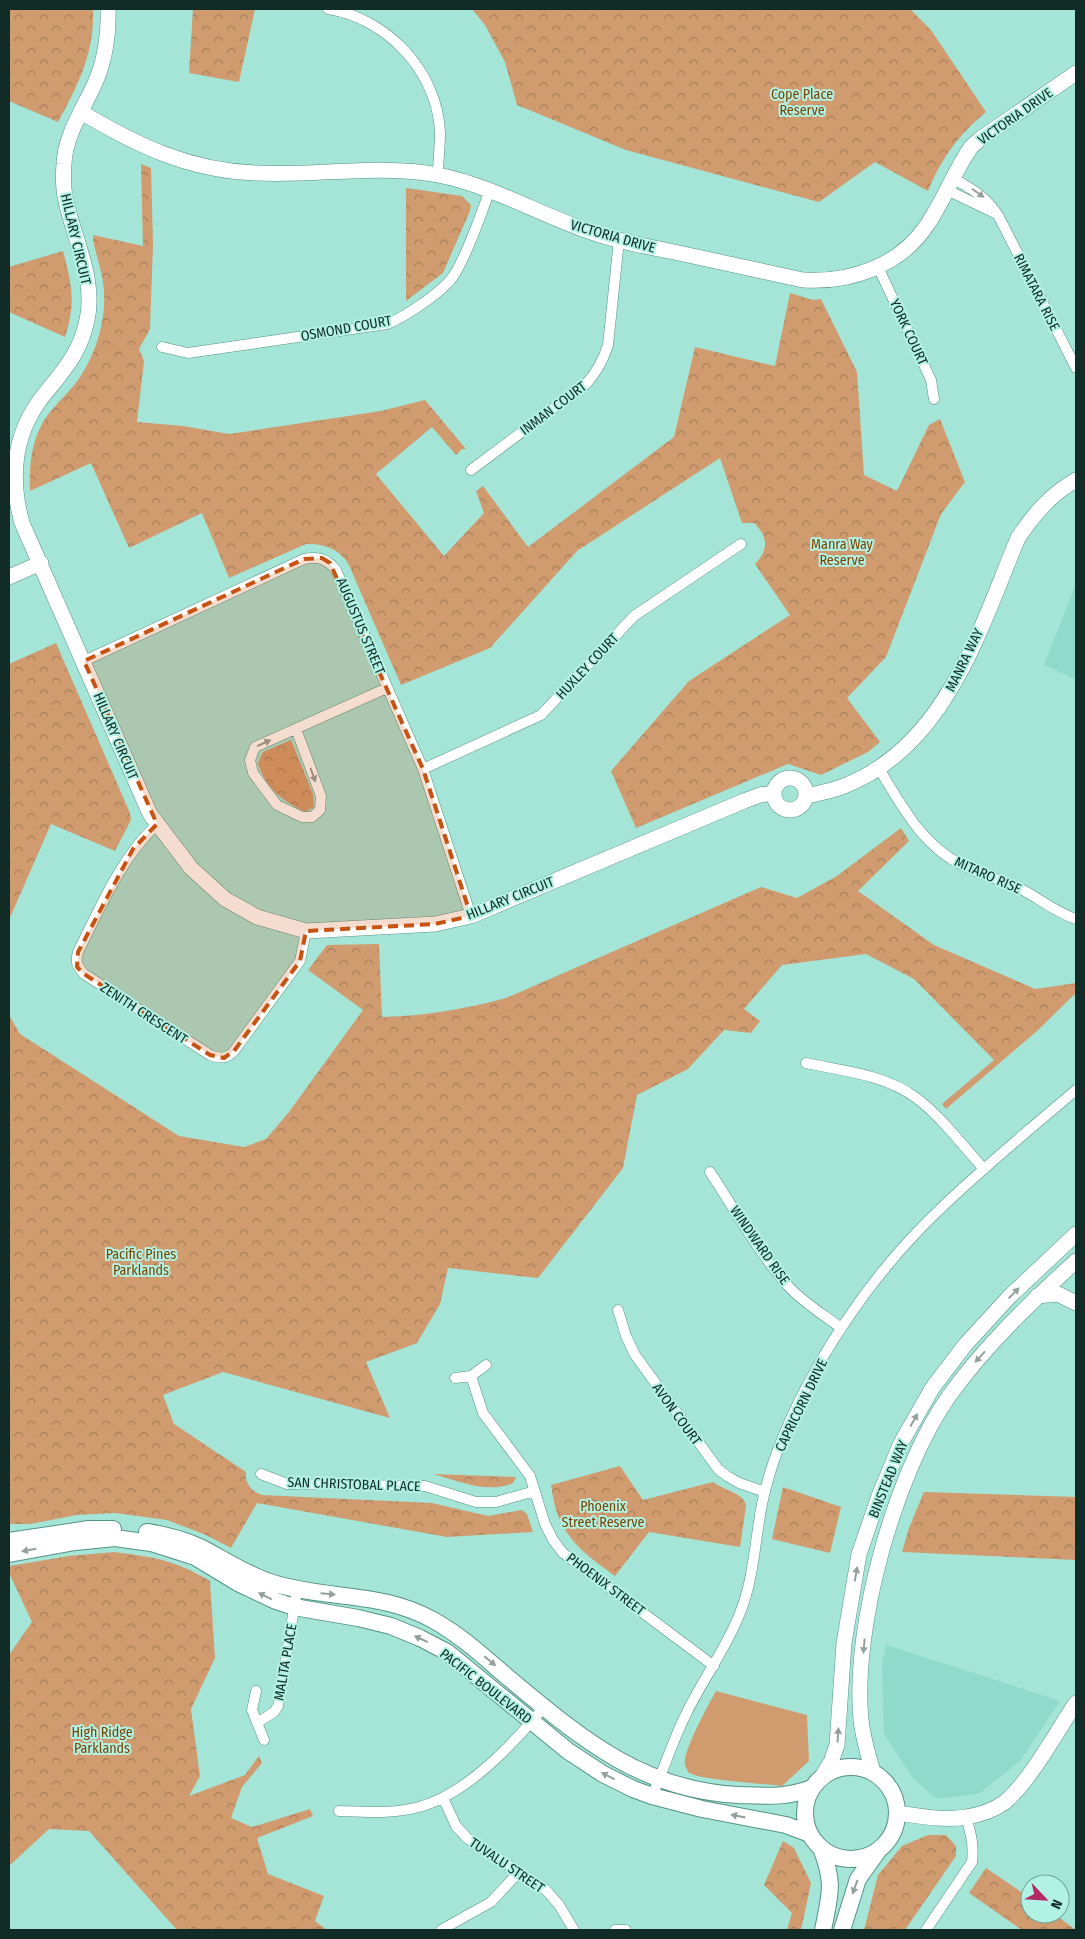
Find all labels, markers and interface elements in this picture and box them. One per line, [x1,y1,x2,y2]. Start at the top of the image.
street label: VICTORIA DRIVE [975,84,1056,149]
park label: Cope Place Reserve [771,86,833,119]
one-way arrow [971,188,985,198]
street label: HILLARY CIRCUIT [57,192,94,287]
street label: VICTORIA DRIVE [568,216,658,257]
street label: RIMATARA RISE [1010,251,1063,334]
street label: YORK COURT [886,296,932,369]
street label: OSMOND COURT [299,312,393,345]
street label: INMAN COURT [517,378,590,439]
park label: Manra Way Reserve [811,536,874,569]
street label: AUGUSTUS STREET [333,575,389,678]
street label: MANRA WAY [942,626,987,695]
street label: HUXLEY COURT [552,629,623,703]
street label: HILLARY CIRCUIT [90,690,142,783]
one-way arrow [257,739,271,747]
one-way arrow [309,768,317,783]
street label: MITARO RISE [952,853,1024,898]
street label: HILLARY CIRCUIT [464,873,557,924]
street label: ZENITH CRESCENT [97,979,191,1048]
street label: WINDWARD RISE [726,1203,793,1288]
park label: Pacific Pines Parklands [106,1246,176,1279]
one-way arrow [1008,1287,1020,1299]
one-way arrow [974,1351,986,1363]
street label: CAPRICORN DRIVE [772,1356,831,1454]
street label: AVON COURT [648,1380,705,1449]
one-way arrow [910,1413,918,1428]
street label: BINSTEAD WAY [865,1438,912,1521]
street label: SAN CHRISTOBAL PLACE [287,1474,421,1495]
park label: Phoenix Street Reserve [562,1498,645,1531]
one-way arrow [20,1547,36,1555]
street label: PHOENIX STREET [563,1549,649,1620]
one-way arrow [852,1566,860,1582]
one-way arrow [320,1590,336,1598]
one-way arrow [258,1591,272,1599]
street label: MALITA PLACE [270,1622,301,1702]
one-way arrow [414,1635,428,1643]
one-way arrow [860,1638,868,1654]
street label: PACIFIC BOULEVARD [436,1645,535,1728]
one-way arrow [483,1656,496,1667]
park label: High Ridge Parklands [71,1724,133,1757]
one-way arrow [834,1727,842,1743]
one-way arrow [600,1772,615,1780]
one-way arrow [731,1812,746,1820]
street label: TUVALU STREET [466,1834,548,1897]
north arrow [1020,1874,1070,1924]
one-way arrow [851,1880,859,1895]
text: N [1047,1897,1066,1912]

